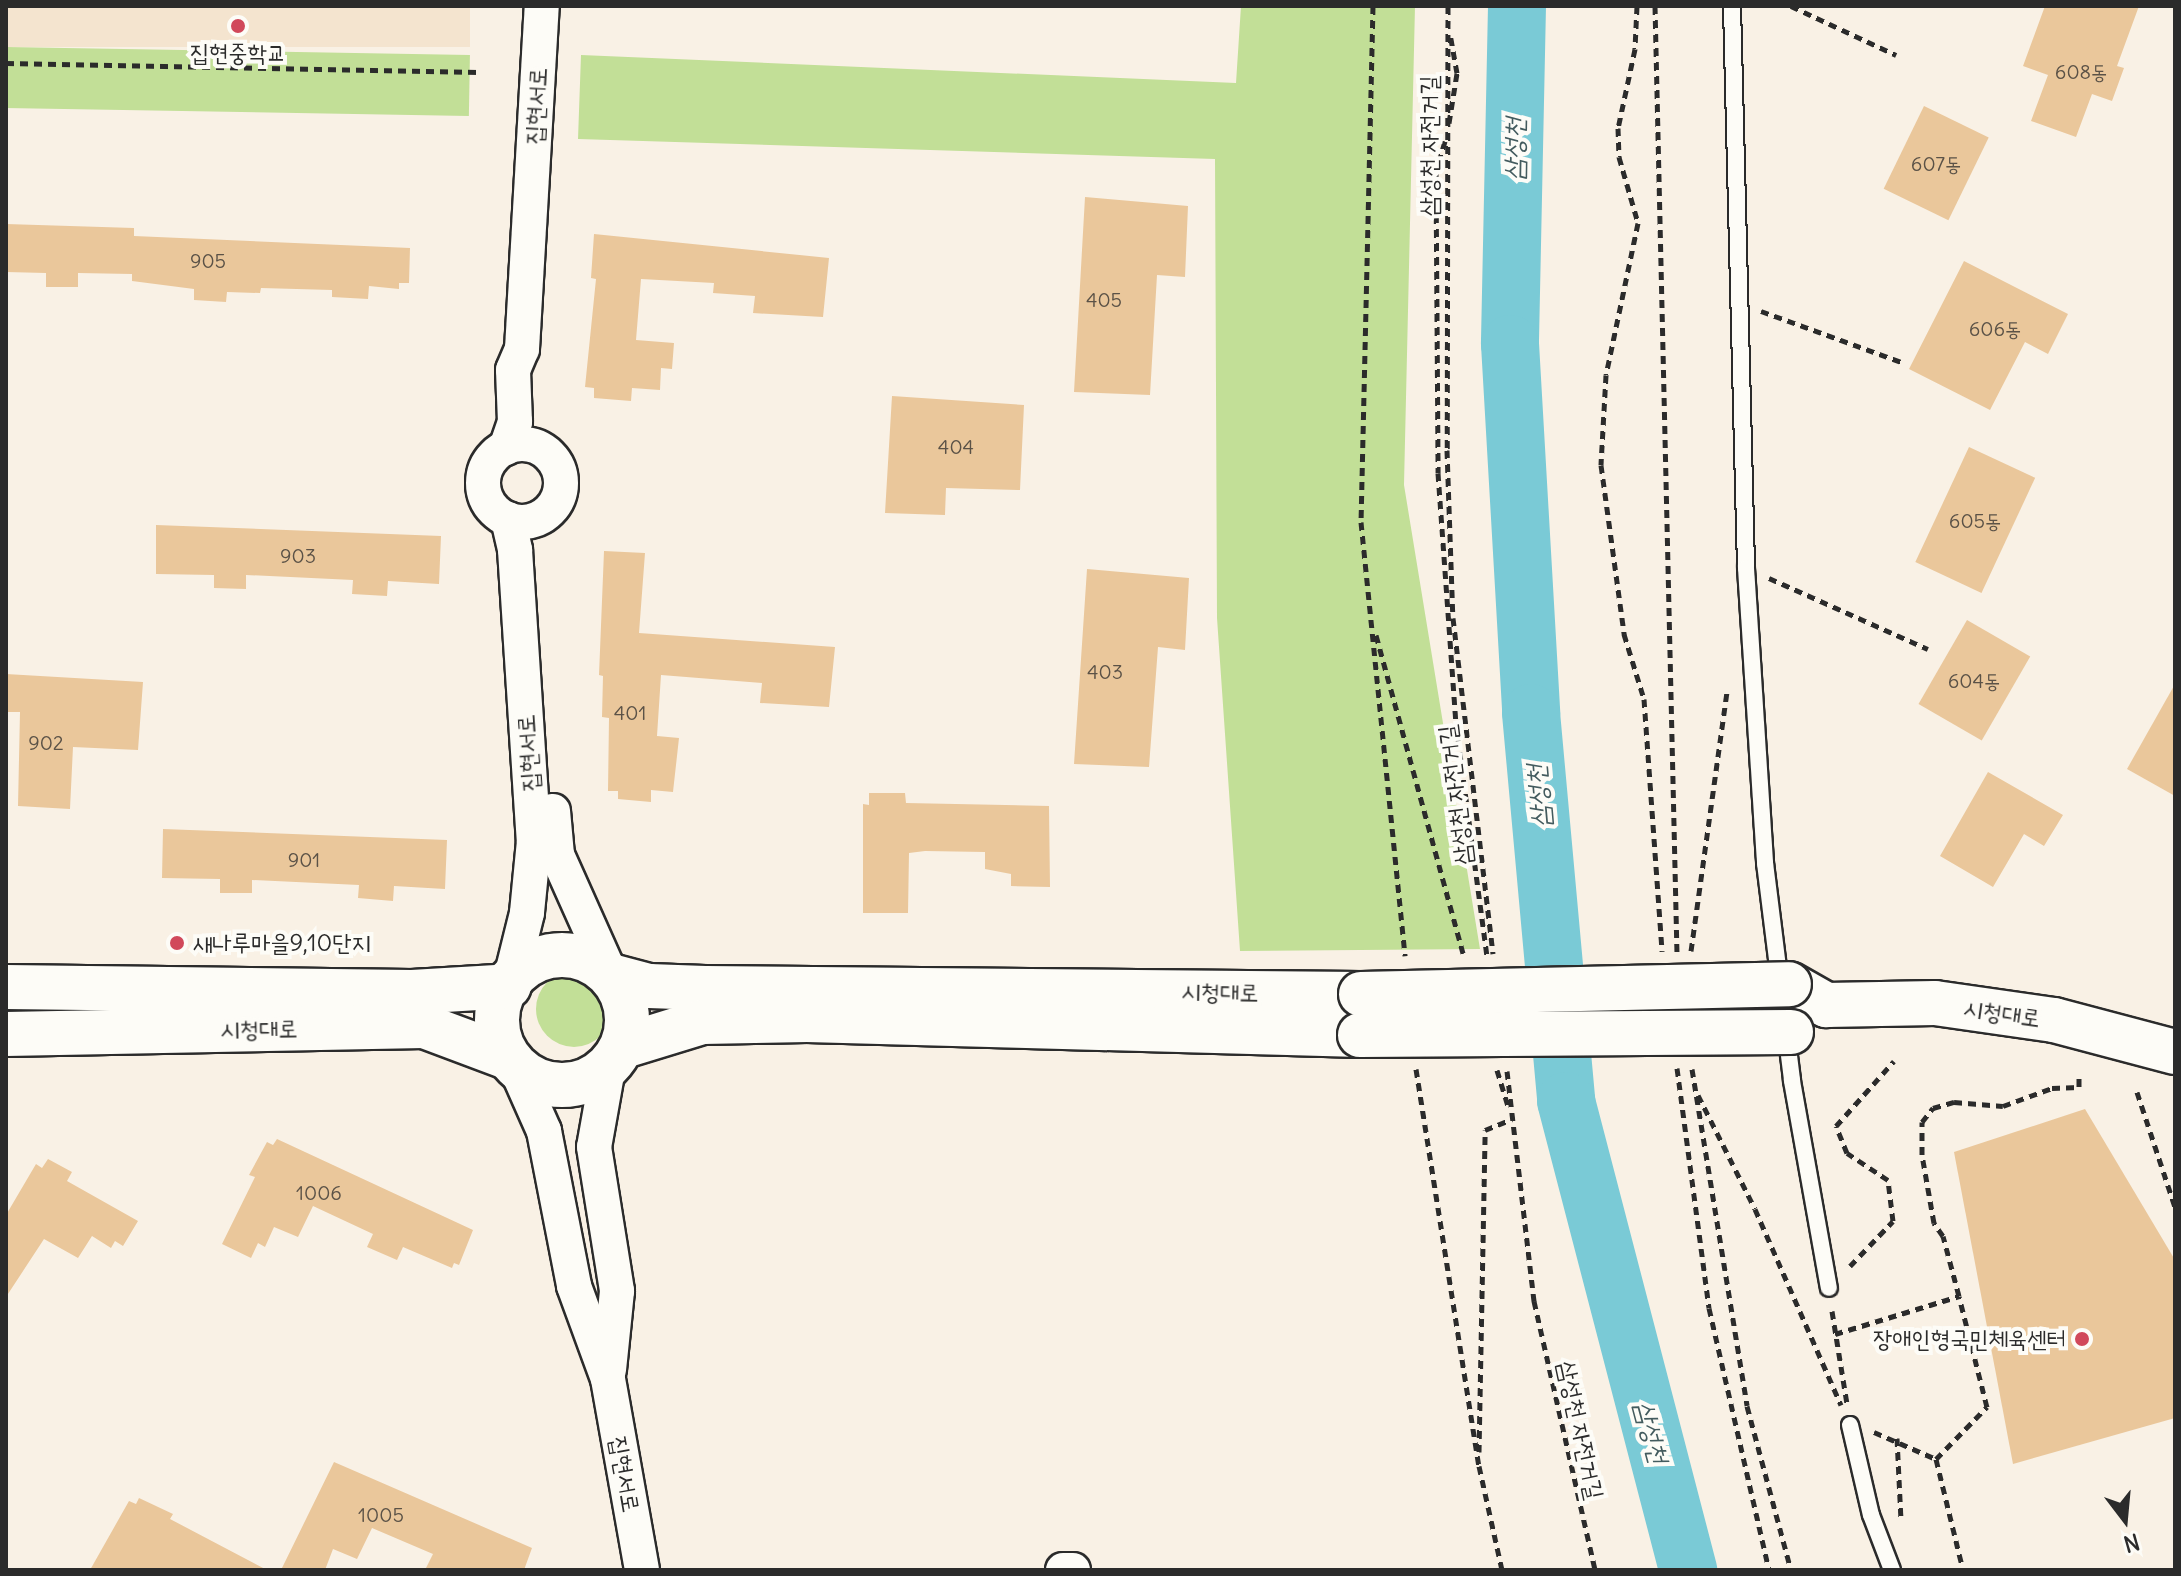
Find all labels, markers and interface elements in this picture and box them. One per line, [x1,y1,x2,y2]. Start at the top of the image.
marker: 집현중학교 [229,17,247,35]
place label: 집현중학교 [190,39,286,67]
house number: 608동 [2055,59,2107,83]
street label: 집현서로 [520,67,552,145]
street label: 삼성천 자전거길 [1415,76,1443,216]
water label: 삼성천 [1498,117,1530,181]
house number: 607동 [1911,151,1961,175]
house number: 905 [190,248,226,272]
house number: 405 [1086,287,1122,311]
house number: 606동 [1969,316,2021,340]
house number: 404 [938,434,974,458]
house number: 605동 [1949,508,2001,532]
house number: 903 [280,543,316,567]
house number: 403 [1087,659,1123,683]
house number: 604동 [1948,668,2000,692]
house number: 401 [614,700,646,724]
street label: 집현서로 [511,713,545,793]
street label: 삼성천 자전거길 [1432,723,1478,867]
house number: 902 [28,730,64,754]
water label: 삼성천 [1520,763,1556,829]
house number: 901 [288,847,320,871]
place label: 새나루마을9,10단지 [193,929,371,957]
marker: 새나루마을9,10단지 [168,934,186,952]
street label: 시청대로 [1181,977,1259,1007]
street label: 시청대로 [1962,993,2042,1033]
street label: 시청대로 [220,1014,298,1044]
house number: 1006 [296,1180,342,1204]
place label: 장애인형국민체육센터 [1873,1325,2066,1353]
marker: 장애인형국민체육센터 [2073,1330,2091,1348]
street label: 삼성천 자전거길 [1552,1358,1610,1502]
water label: 삼성천 [1629,1398,1675,1466]
street label: 집현서로 [604,1433,646,1515]
north arrow [2085,1480,2165,1560]
house number: 1005 [358,1502,404,1526]
text: N [2120,1528,2143,1559]

